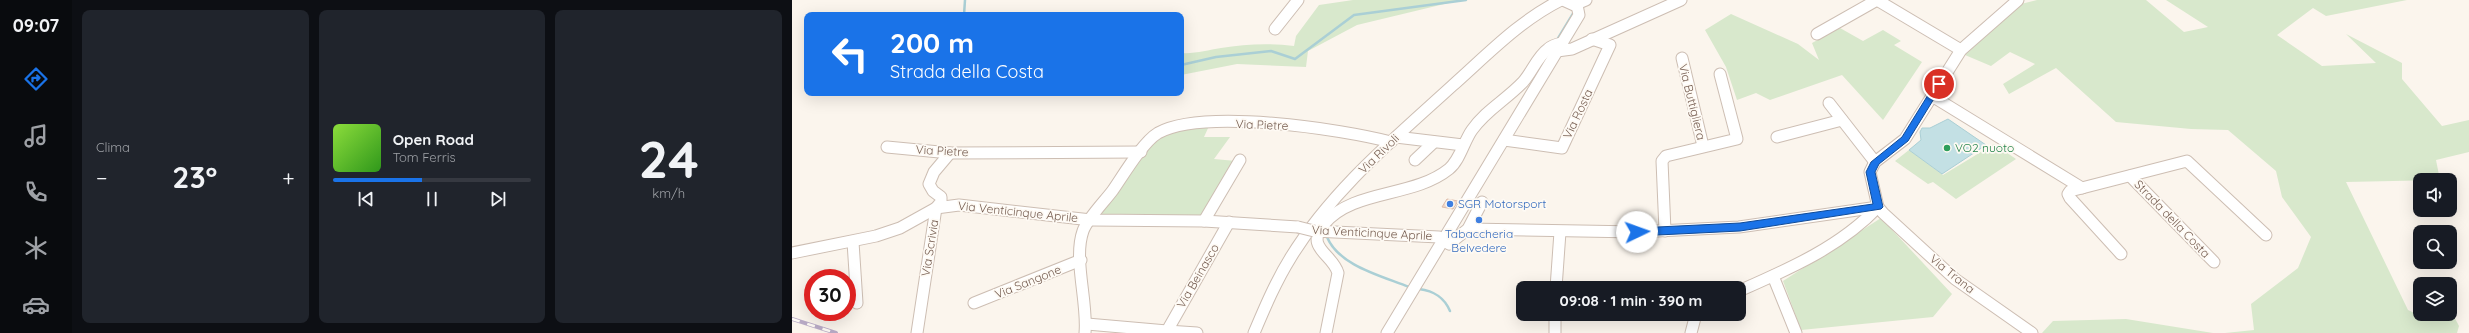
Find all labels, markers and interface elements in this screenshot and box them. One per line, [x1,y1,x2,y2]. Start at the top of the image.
text: 09:07 [13,14,59,37]
text: 200 m [890,25,974,60]
icon: left [824,28,876,80]
text: Strada della Costa [890,60,1044,83]
street label: Via Buttigliera [1676,62,1709,141]
icon: directions [22,65,50,93]
pin [1922,67,1956,101]
icon: arrive [1928,73,1950,95]
street label: Via Rosta [1559,86,1596,141]
street label: Via Pietre [1235,116,1289,133]
icon: music [22,122,50,150]
text: 24 [639,126,699,191]
text: Open Road [393,130,474,149]
street label: Via Rivoli [1355,131,1402,177]
text: Clima [96,139,130,155]
place label: VO2 nuoto [1955,140,2014,155]
street label: Via Pietre [915,142,969,159]
marker: VO2 nuoto [1942,143,1952,153]
text: Tom Ferris [393,149,456,165]
text: 23° [172,158,217,196]
text: − [96,164,107,192]
text: + [282,164,295,192]
map controls [2413,173,2457,321]
button: sound [2413,173,2457,217]
street label: Strada della Costa [2131,177,2213,261]
icon: phone [22,178,50,206]
text: km/h [652,185,685,201]
icon: previous [355,188,377,210]
icon: pause [421,188,443,210]
icon: next [487,188,509,210]
place label: SGR Motorsport [1458,196,1546,211]
street label: Via Venticinque Aprile [957,198,1079,225]
marker: SGR Motorsport [1445,199,1455,209]
position arrow [1616,211,1658,253]
marker: Tabaccheria Belvedere [1474,215,1484,225]
street label: Via Scrivia [918,218,941,277]
street label: Via Venticinque Aprile [1311,222,1433,243]
button: search [2413,225,2457,269]
place label: Tabaccheria Belvedere [1445,226,1513,255]
icon: climate [22,234,50,262]
street label: Via Beinasco [1173,241,1222,310]
street label: Via Trana [1927,251,1978,296]
street label: Via Sangone [992,261,1063,302]
speed limit sign: 30 [804,269,856,321]
button: layers [2413,277,2457,321]
icon: car [22,291,50,319]
text: 09:08 · 1 min · 390 m [1560,291,1702,310]

